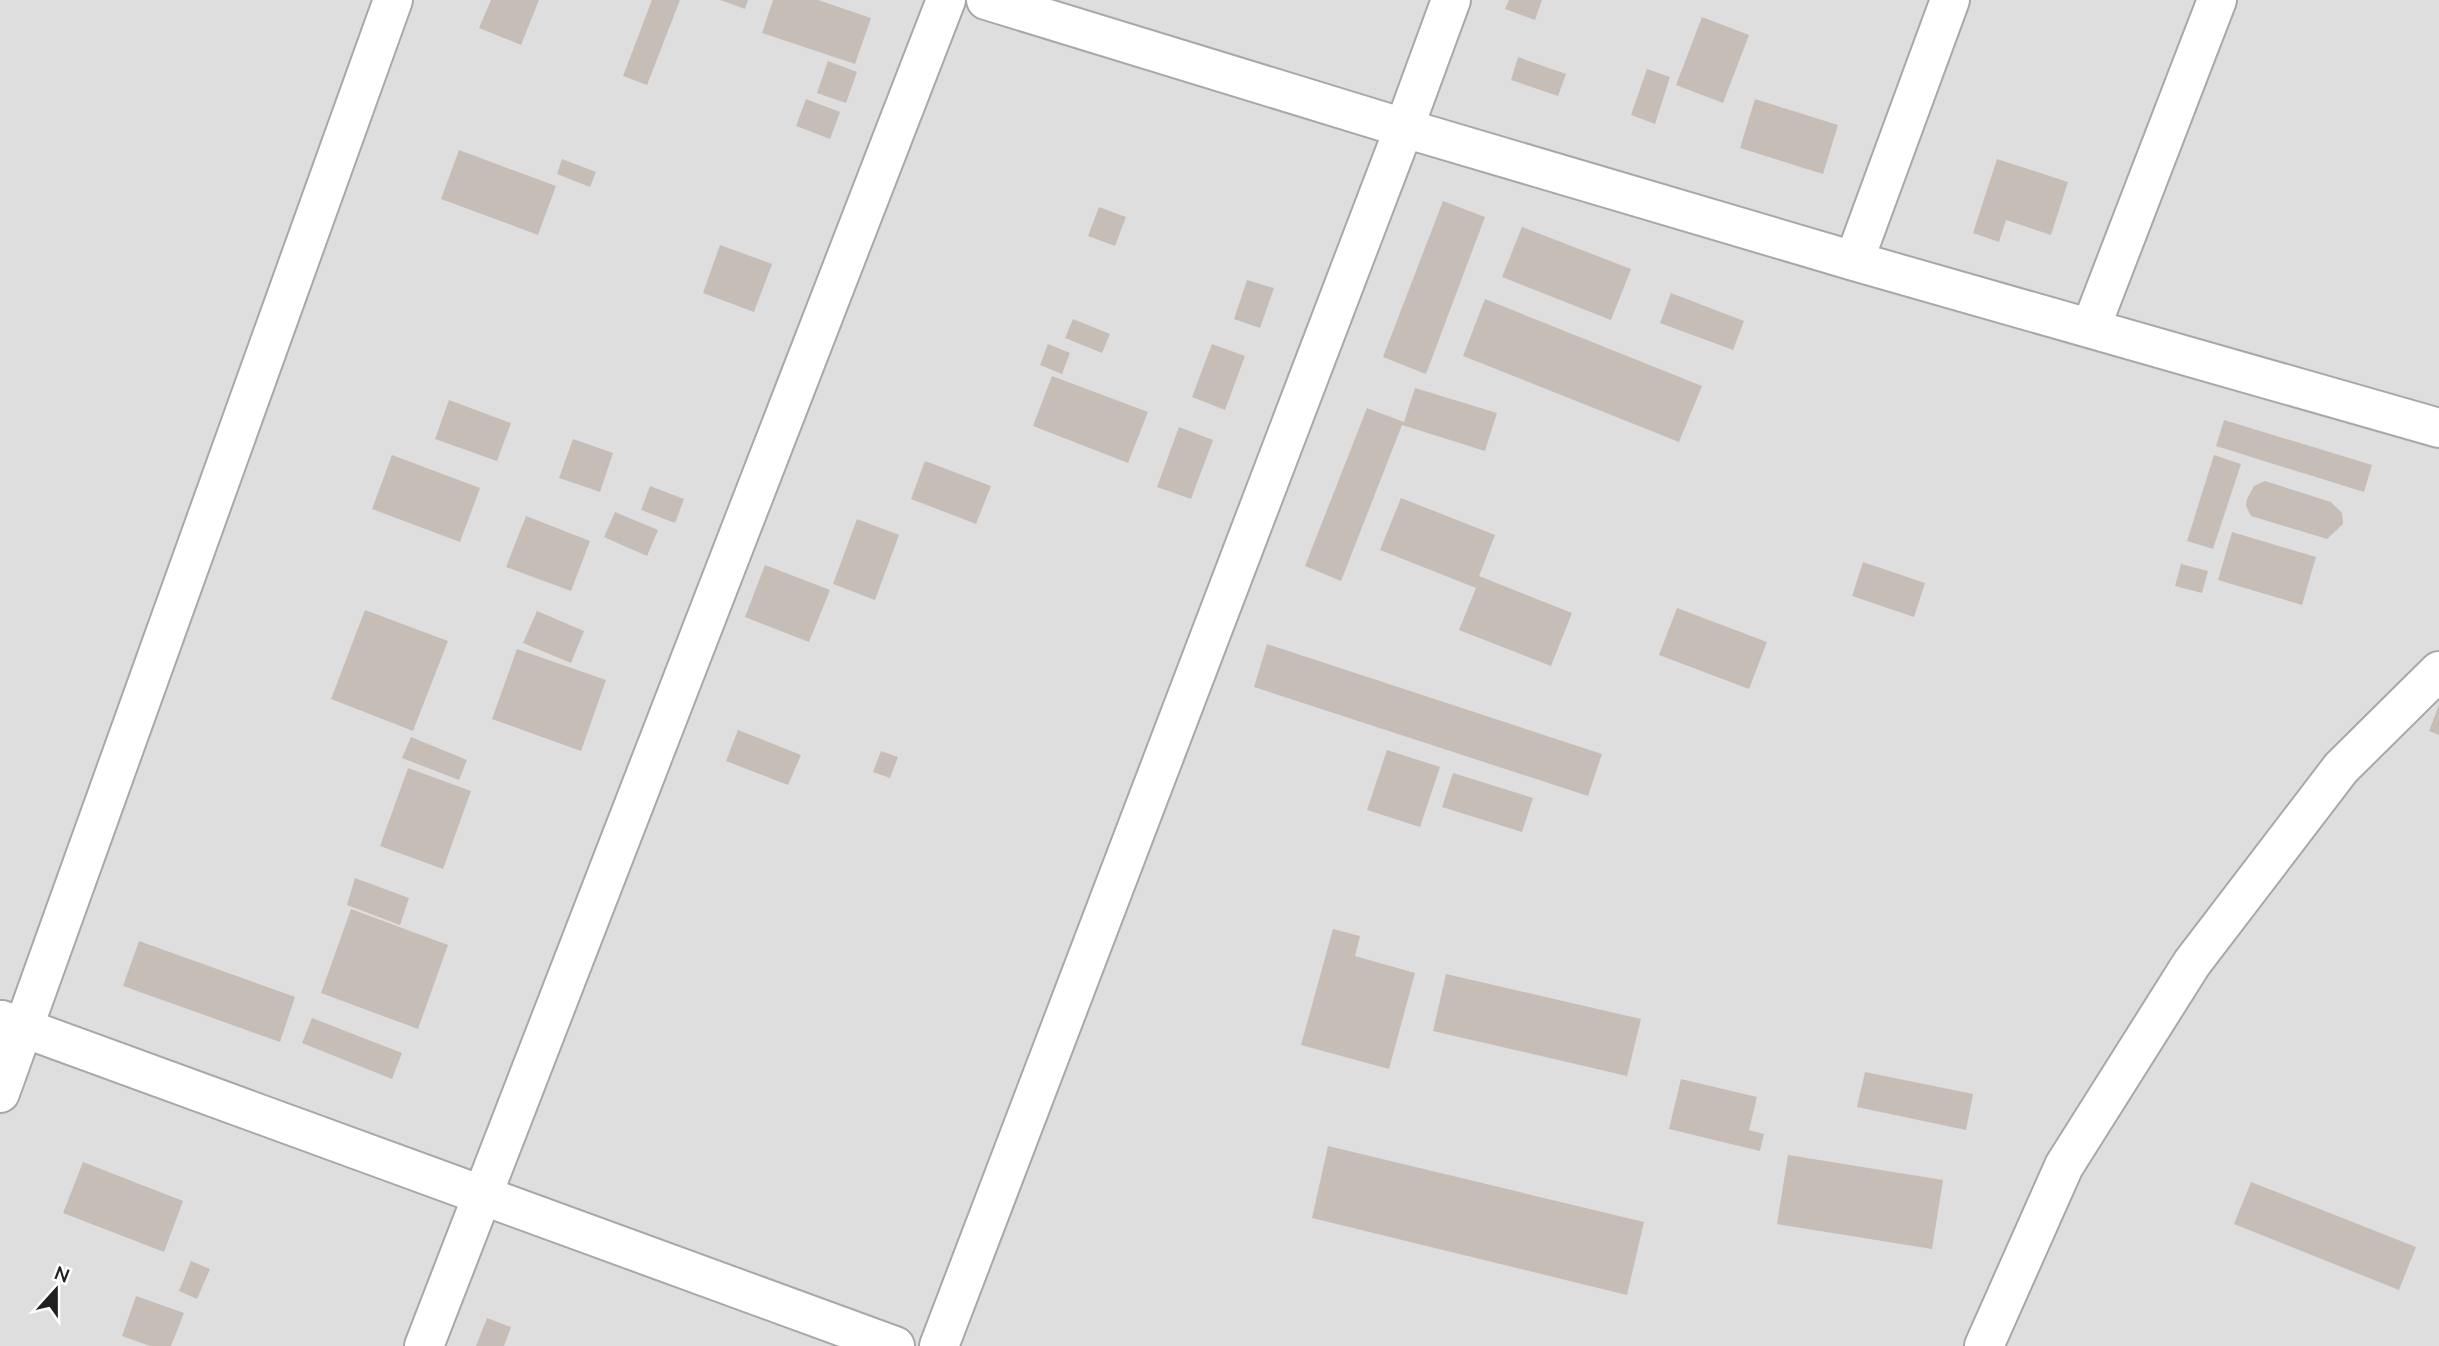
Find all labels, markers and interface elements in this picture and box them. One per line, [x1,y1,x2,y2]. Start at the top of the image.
north arrow [21,1255,91,1325]
text: N [50,1260,73,1290]

